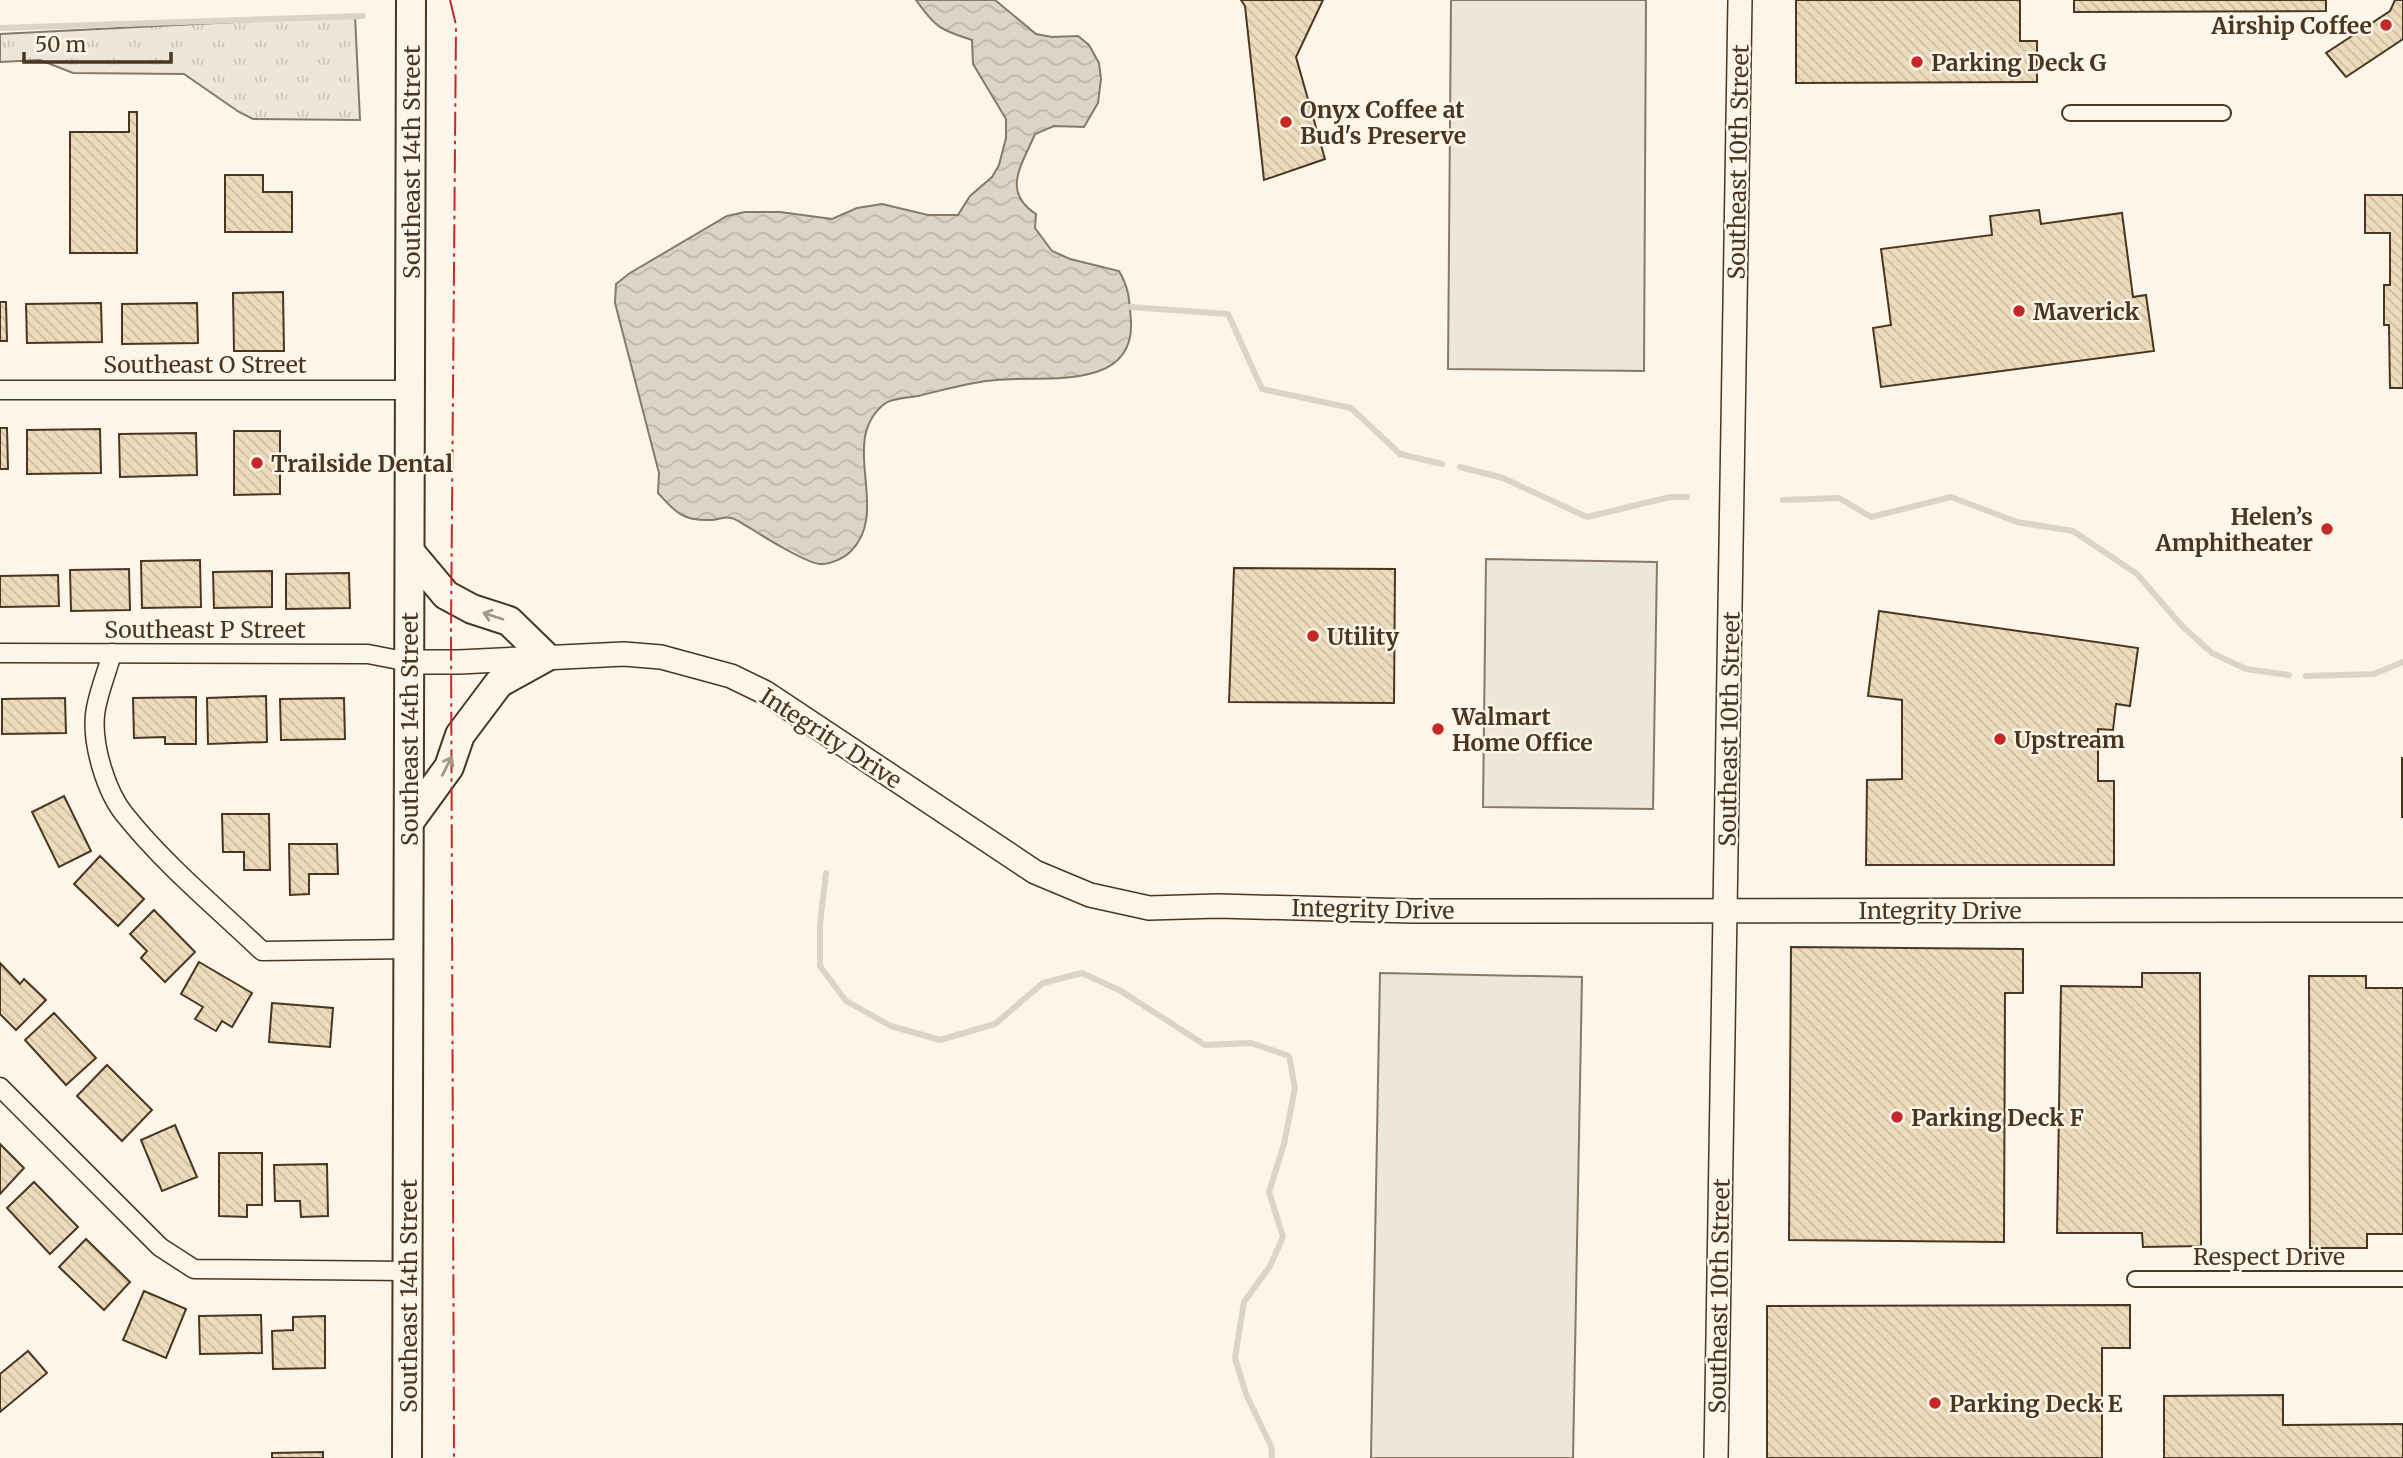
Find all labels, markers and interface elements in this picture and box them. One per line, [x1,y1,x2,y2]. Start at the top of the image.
place label: Airship Coffee [2210,11,2372,40]
marker: Airship Coffee [2378,17,2394,33]
scale bar [24,21,172,65]
text: 50 m [35,31,86,58]
street label: Southeast 10th Street [1721,44,1755,280]
street label: Southeast 14th Street [397,45,426,279]
place label: Parking Deck G [1931,48,2107,77]
marker: Parking Deck G [1909,54,1925,70]
place label: Onyx Coffee at Bud's Preserve [1300,95,1466,150]
marker: Onyx Coffee at Bud's Preserve [1278,114,1294,130]
place label: Maverick [2033,297,2140,326]
marker: Maverick [2011,303,2027,319]
street label: Southeast O Street [103,350,307,379]
place label: Trailside Dental [271,449,453,478]
marker: Trailside Dental [249,455,265,471]
place label: Helen’s Amphitheater [2154,502,2313,557]
marker: Helen’s Amphitheater [2319,521,2335,537]
one-way arrow [482,609,504,622]
street label: Southeast 10th Street [1712,611,1746,847]
street label: Southeast 14th Street [395,612,424,846]
street label: Southeast P Street [104,615,306,644]
place label: Utility [1327,622,1399,651]
marker: Utility [1305,628,1321,644]
street label: Integrity Drive [755,681,907,795]
place label: Walmart Home Office [1451,702,1593,757]
marker: Walmart Home Office [1430,721,1446,737]
place label: Upstream [2014,725,2125,754]
marker: Upstream [1992,731,2008,747]
one-way arrow [441,756,455,777]
street label: Integrity Drive [1291,893,1455,925]
street label: Integrity Drive [1858,896,2022,925]
place label: Parking Deck F [1911,1103,2084,1132]
marker: Parking Deck F [1889,1109,1905,1125]
street label: Southeast 10th Street [1702,1178,1736,1414]
street label: Southeast 14th Street [394,1179,423,1413]
street label: Respect Drive [2193,1242,2345,1271]
place label: Parking Deck E [1949,1389,2123,1418]
marker: Parking Deck E [1927,1395,1943,1411]

